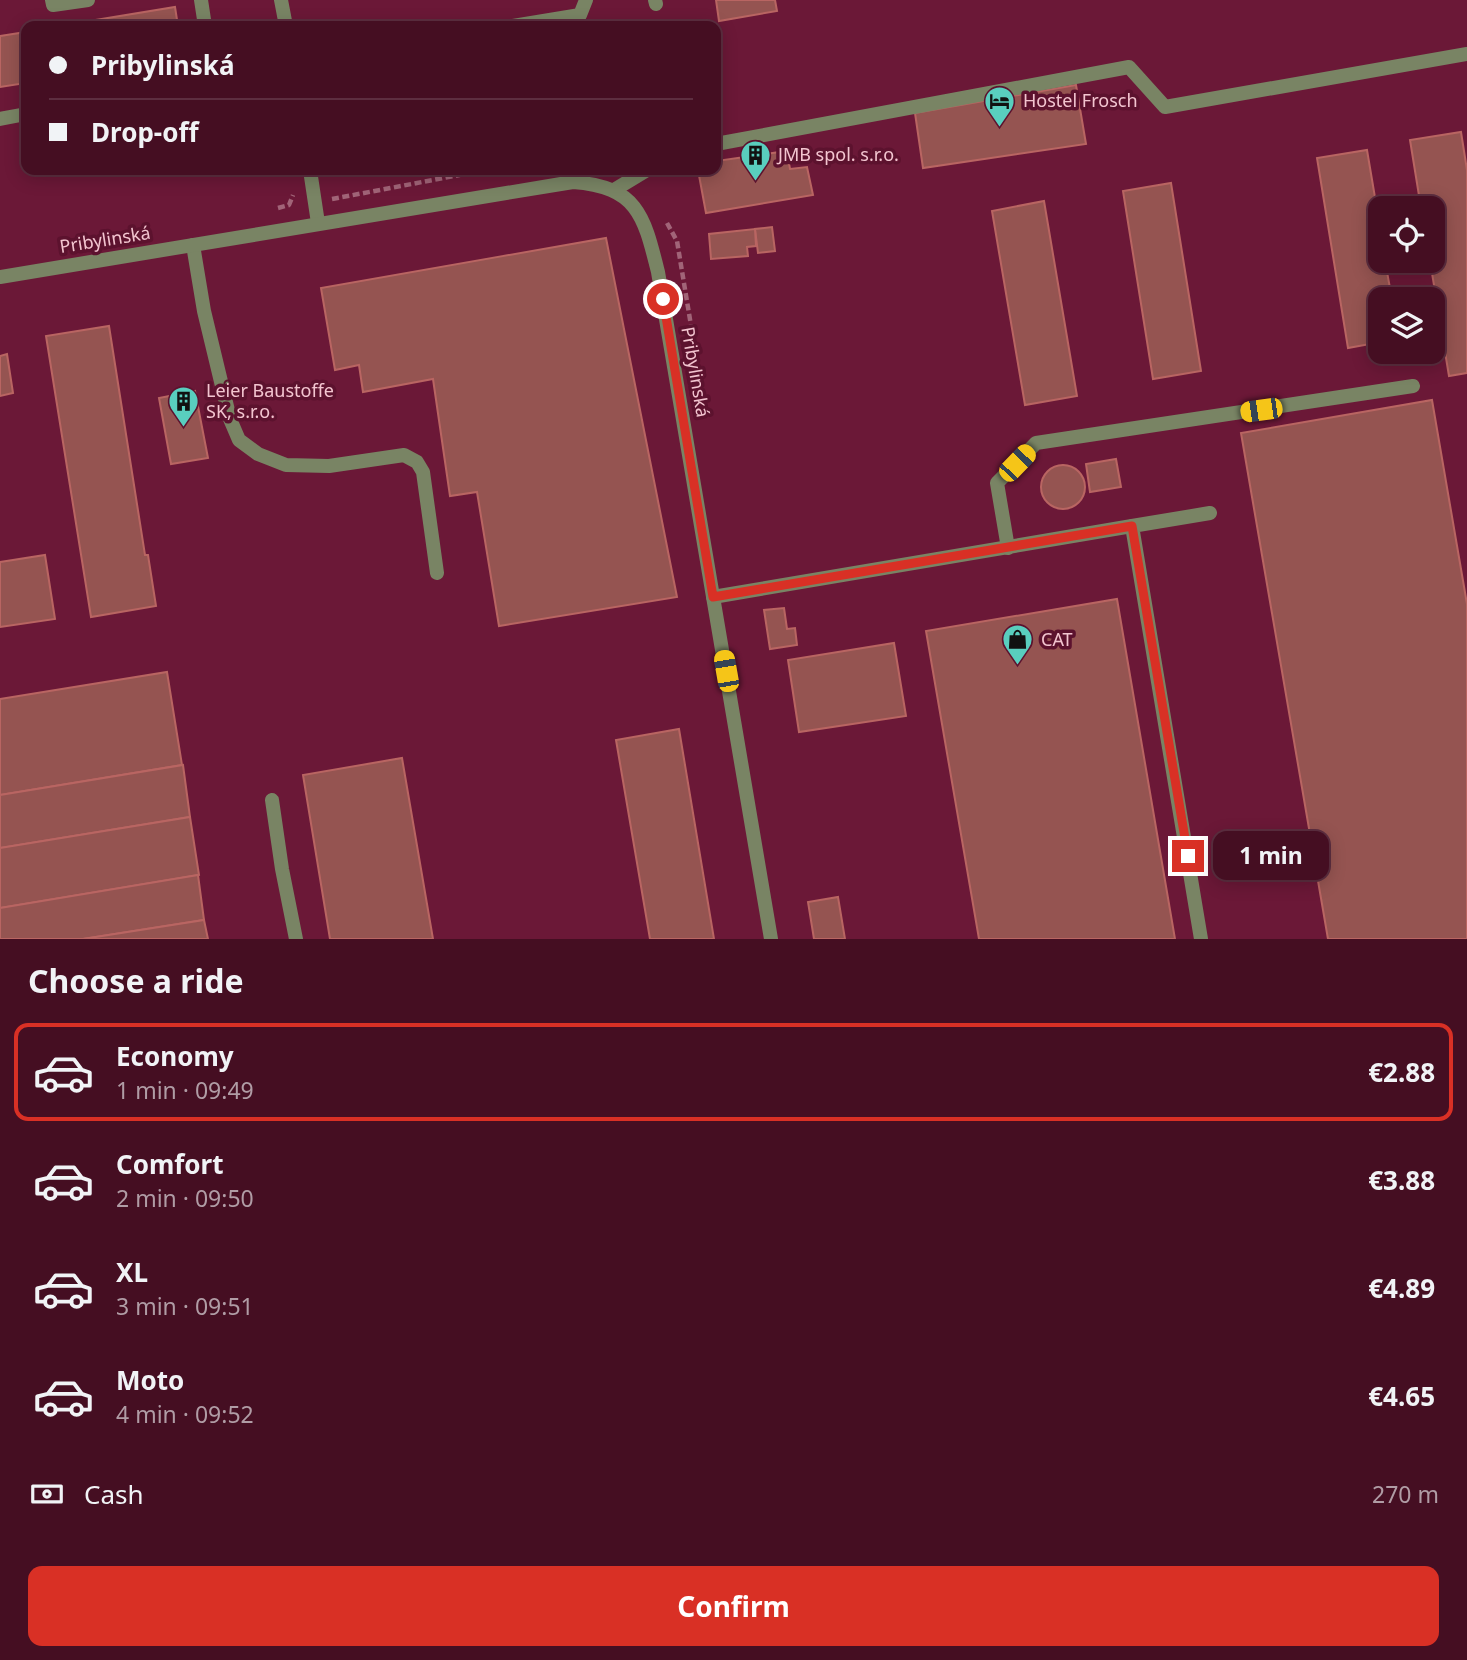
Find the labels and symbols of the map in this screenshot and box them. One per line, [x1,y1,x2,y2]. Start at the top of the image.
hotel icon: Hostel Frosch [983,84,1017,128]
place label: Hostel Frosch [1023,88,1138,112]
building icon: JMB spol. s.r.o. [738,138,772,182]
place label: JMB spol. s.r.o. [776,142,899,166]
street label: Pribylinská [58,220,152,258]
route start [647,283,679,315]
street label: Pribylinská [676,325,716,419]
place label: Leier Baustoffe SK, s.r.o. [206,378,334,423]
building icon: Leier Baustoffe SK, s.r.o. [166,384,200,428]
car [1239,397,1284,423]
car [995,441,1040,485]
shop icon: CAT [1001,623,1035,667]
place label: CAT [1041,627,1073,651]
car [713,648,740,694]
callout: 1 min [1212,832,1328,880]
route end [1172,840,1204,872]

